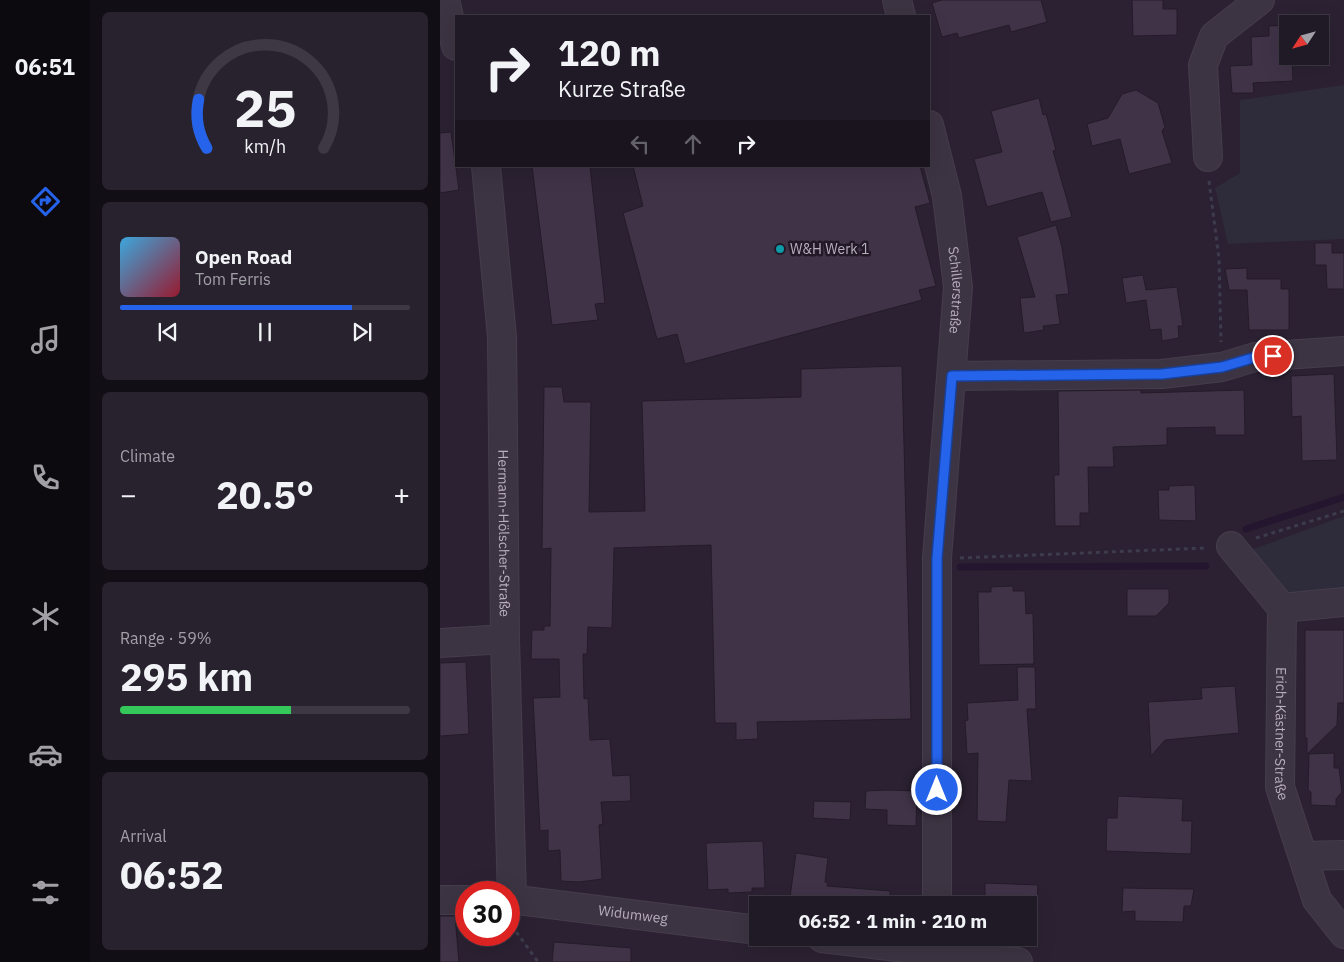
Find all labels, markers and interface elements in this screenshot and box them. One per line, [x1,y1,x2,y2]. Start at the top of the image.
north arrow [1279,15,1329,65]
map controls [1279,15,1329,65]
text: 120 m [558,30,661,76]
icon: right [475,35,540,100]
text: 06:51 [15,52,75,81]
text: 25 [234,74,296,141]
text: Kurze Straße [558,74,686,103]
icon: left [626,130,654,158]
icon: ahead [679,130,707,158]
icon: right [732,130,760,158]
text: km/h [244,135,286,158]
icon: directions [28,184,63,219]
place label: W&H Werk 1 [790,240,869,258]
marker: W&H Werk 1 [774,243,786,255]
text: Open Road [195,245,292,269]
street label: Schillerstraße [944,245,967,335]
text: Tom Ferris [195,269,271,289]
icon: previous [154,318,182,346]
icon: pause [251,318,279,346]
icon: next [348,318,376,346]
icon: music [28,322,63,357]
pin [1252,335,1294,377]
icon: arrive [1259,342,1287,370]
text: Climate [120,446,175,466]
street label: Hermann-Hölscher-Straße [494,449,514,617]
icon: phone [28,460,63,495]
text: 20.5° [216,470,314,519]
text: − [120,476,137,513]
text: + [393,476,410,513]
icon: climate [28,599,63,634]
text: Range · 59% [120,628,212,648]
text: 295 km [120,652,253,701]
street label: Erich-Kästner-Straße [1270,667,1293,803]
icon: car [28,737,63,772]
position arrow [910,763,962,815]
text: Arrival [120,826,167,846]
text: 06:52 [120,850,224,899]
icon: filters [28,875,63,910]
speed limit sign: 30 [455,881,520,946]
street label: Widumweg [597,901,669,928]
text: 06:52 · 1 min · 210 m [799,909,987,933]

